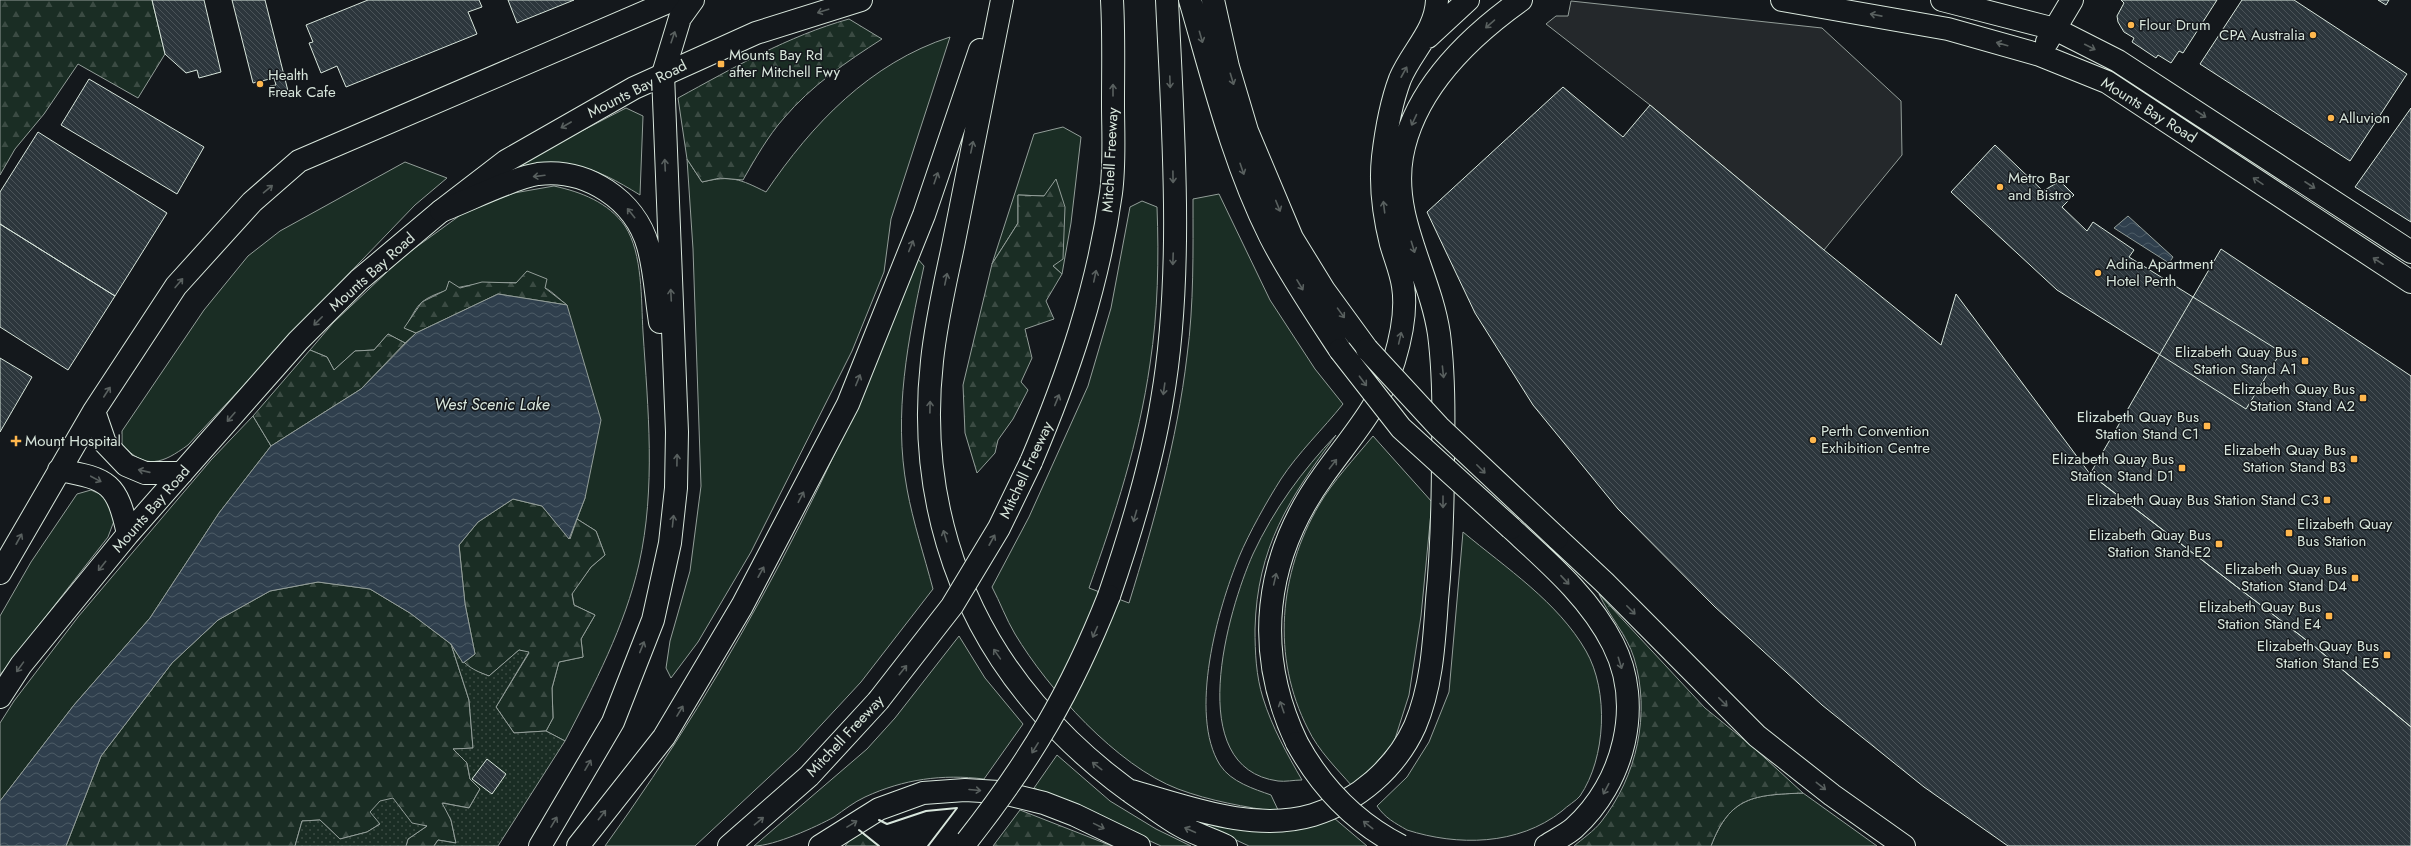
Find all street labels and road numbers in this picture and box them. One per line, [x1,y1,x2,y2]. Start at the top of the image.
street label: Mounts Bay Road [583,54,691,124]
street label: Mounts Bay Road [2097,72,2201,148]
street label: Mitchell Freeway [1096,107,1124,213]
street label: Mounts Bay Road [324,227,420,317]
street label: Mitchell Freeway [994,417,1058,522]
street label: Mounts Bay Road [107,461,195,557]
street label: Mitchell Freeway [801,690,889,782]

